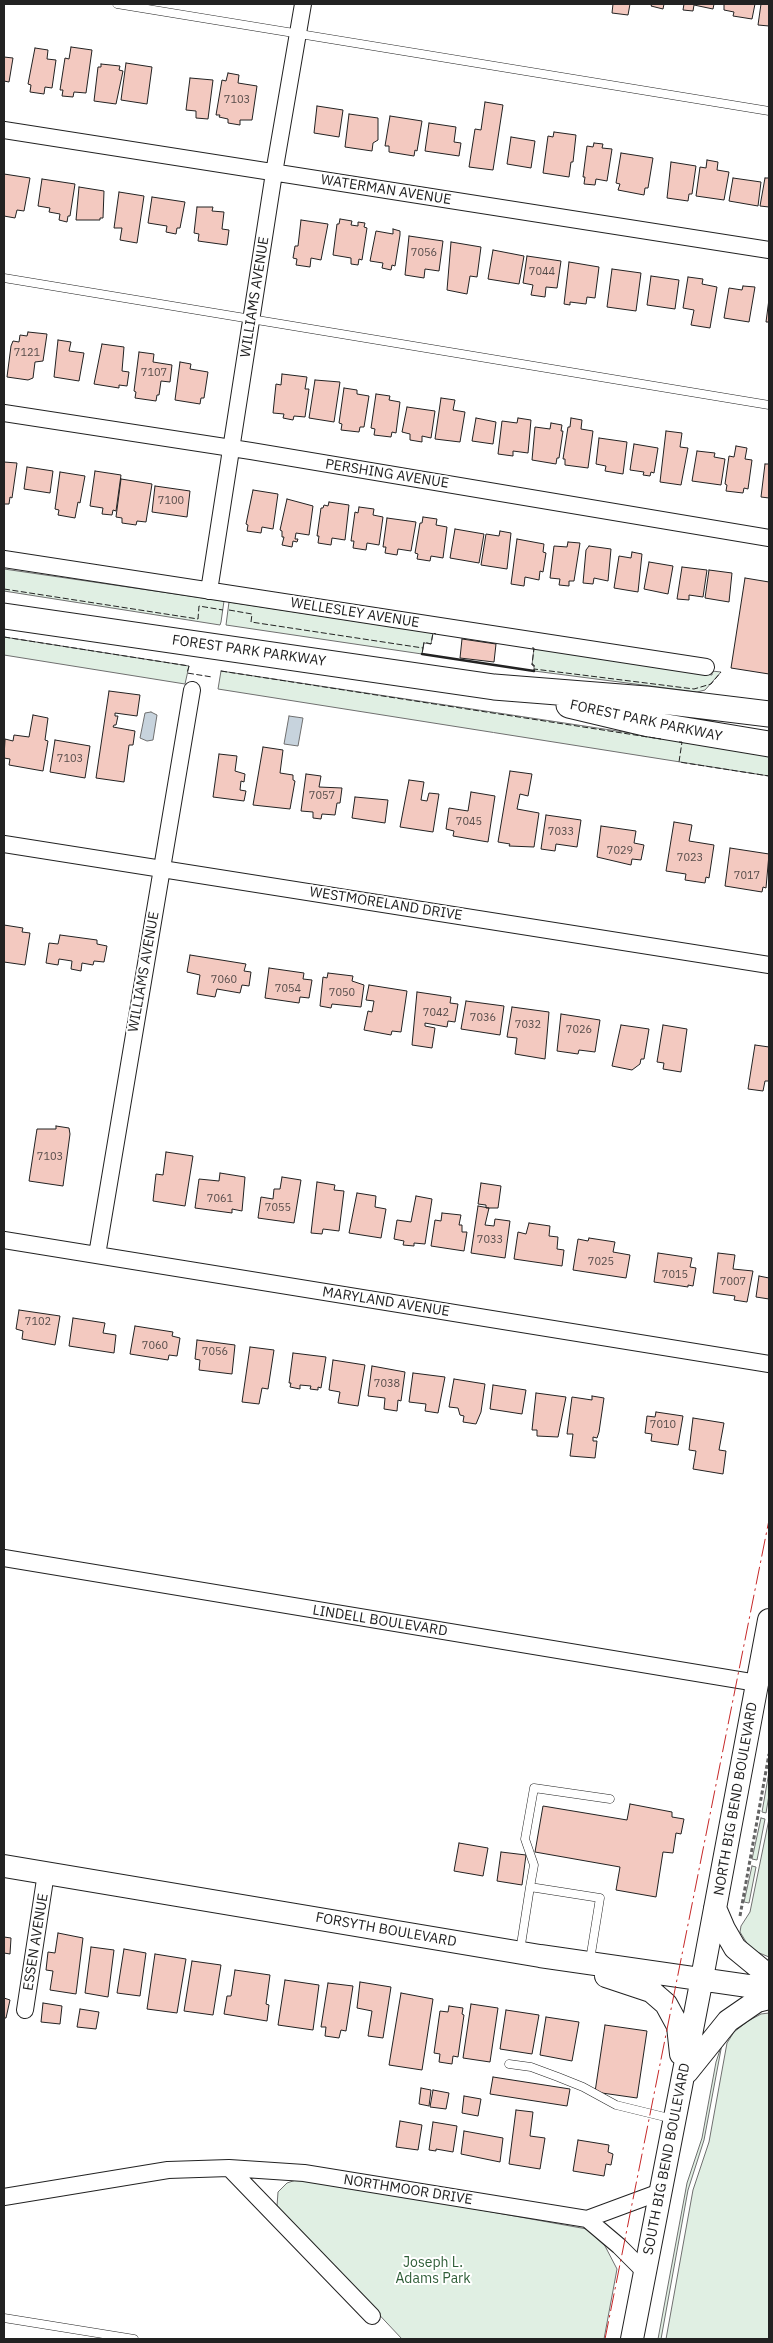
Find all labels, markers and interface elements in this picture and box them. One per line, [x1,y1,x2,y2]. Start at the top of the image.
house number: 7103 [224,93,250,107]
street label: WATERMAN AVENUE [320,171,452,209]
street label: WILLIAMS AVENUE [237,235,273,359]
house number: 7056 [411,246,437,260]
house number: 7044 [529,265,555,279]
house number: 7121 [14,346,40,360]
house number: 7107 [141,366,167,380]
street label: PERSHING AVENUE [324,456,450,492]
house number: 7100 [158,494,184,508]
street label: WELLESLEY AVENUE [289,595,421,631]
street label: FOREST PARK PARKWAY [171,632,327,670]
street label: FOREST PARK PARKWAY [568,697,724,745]
house number: 7103 [57,752,83,766]
house number: 7057 [309,789,335,803]
house number: 7045 [456,815,482,829]
house number: 7033 [548,825,574,839]
house number: 7029 [607,844,633,858]
house number: 7023 [677,851,703,865]
house number: 7017 [734,869,760,883]
street label: WESTMORELAND DRIVE [308,884,464,924]
street label: WILLIAMS AVENUE [125,910,163,1034]
house number: 7060 [211,973,237,987]
house number: 7054 [275,982,301,996]
house number: 7050 [329,986,355,1000]
house number: 7042 [423,1006,449,1020]
house number: 7036 [470,1011,496,1025]
house number: 7032 [515,1018,541,1032]
house number: 7026 [566,1023,592,1037]
house number: 7103 [37,1150,63,1164]
house number: 7061 [207,1192,233,1206]
house number: 7055 [265,1201,291,1215]
house number: 7033 [477,1233,503,1247]
house number: 7025 [588,1255,614,1269]
house number: 7015 [662,1268,688,1282]
house number: 7007 [720,1275,746,1289]
street label: MARYLAND AVENUE [321,1284,451,1320]
house number: 7102 [25,1315,51,1329]
house number: 7060 [142,1339,168,1353]
house number: 7056 [202,1345,228,1359]
house number: 7038 [374,1377,400,1391]
house number: 7010 [650,1418,676,1432]
street label: LINDELL BOULEVARD [311,1602,449,1640]
street label: NORTH BIG BEND BOULEVARD [711,1701,761,1897]
street label: ESSEN AVENUE [20,1892,52,1992]
street label: FORSYTH BOULEVARD [314,1909,458,1951]
street label: SOUTH BIG BEND BOULEVARD [640,2062,694,2256]
street label: NORTHMOOR DRIVE [342,2172,474,2208]
park label: Joseph L. Adams Park [395,2255,471,2288]

